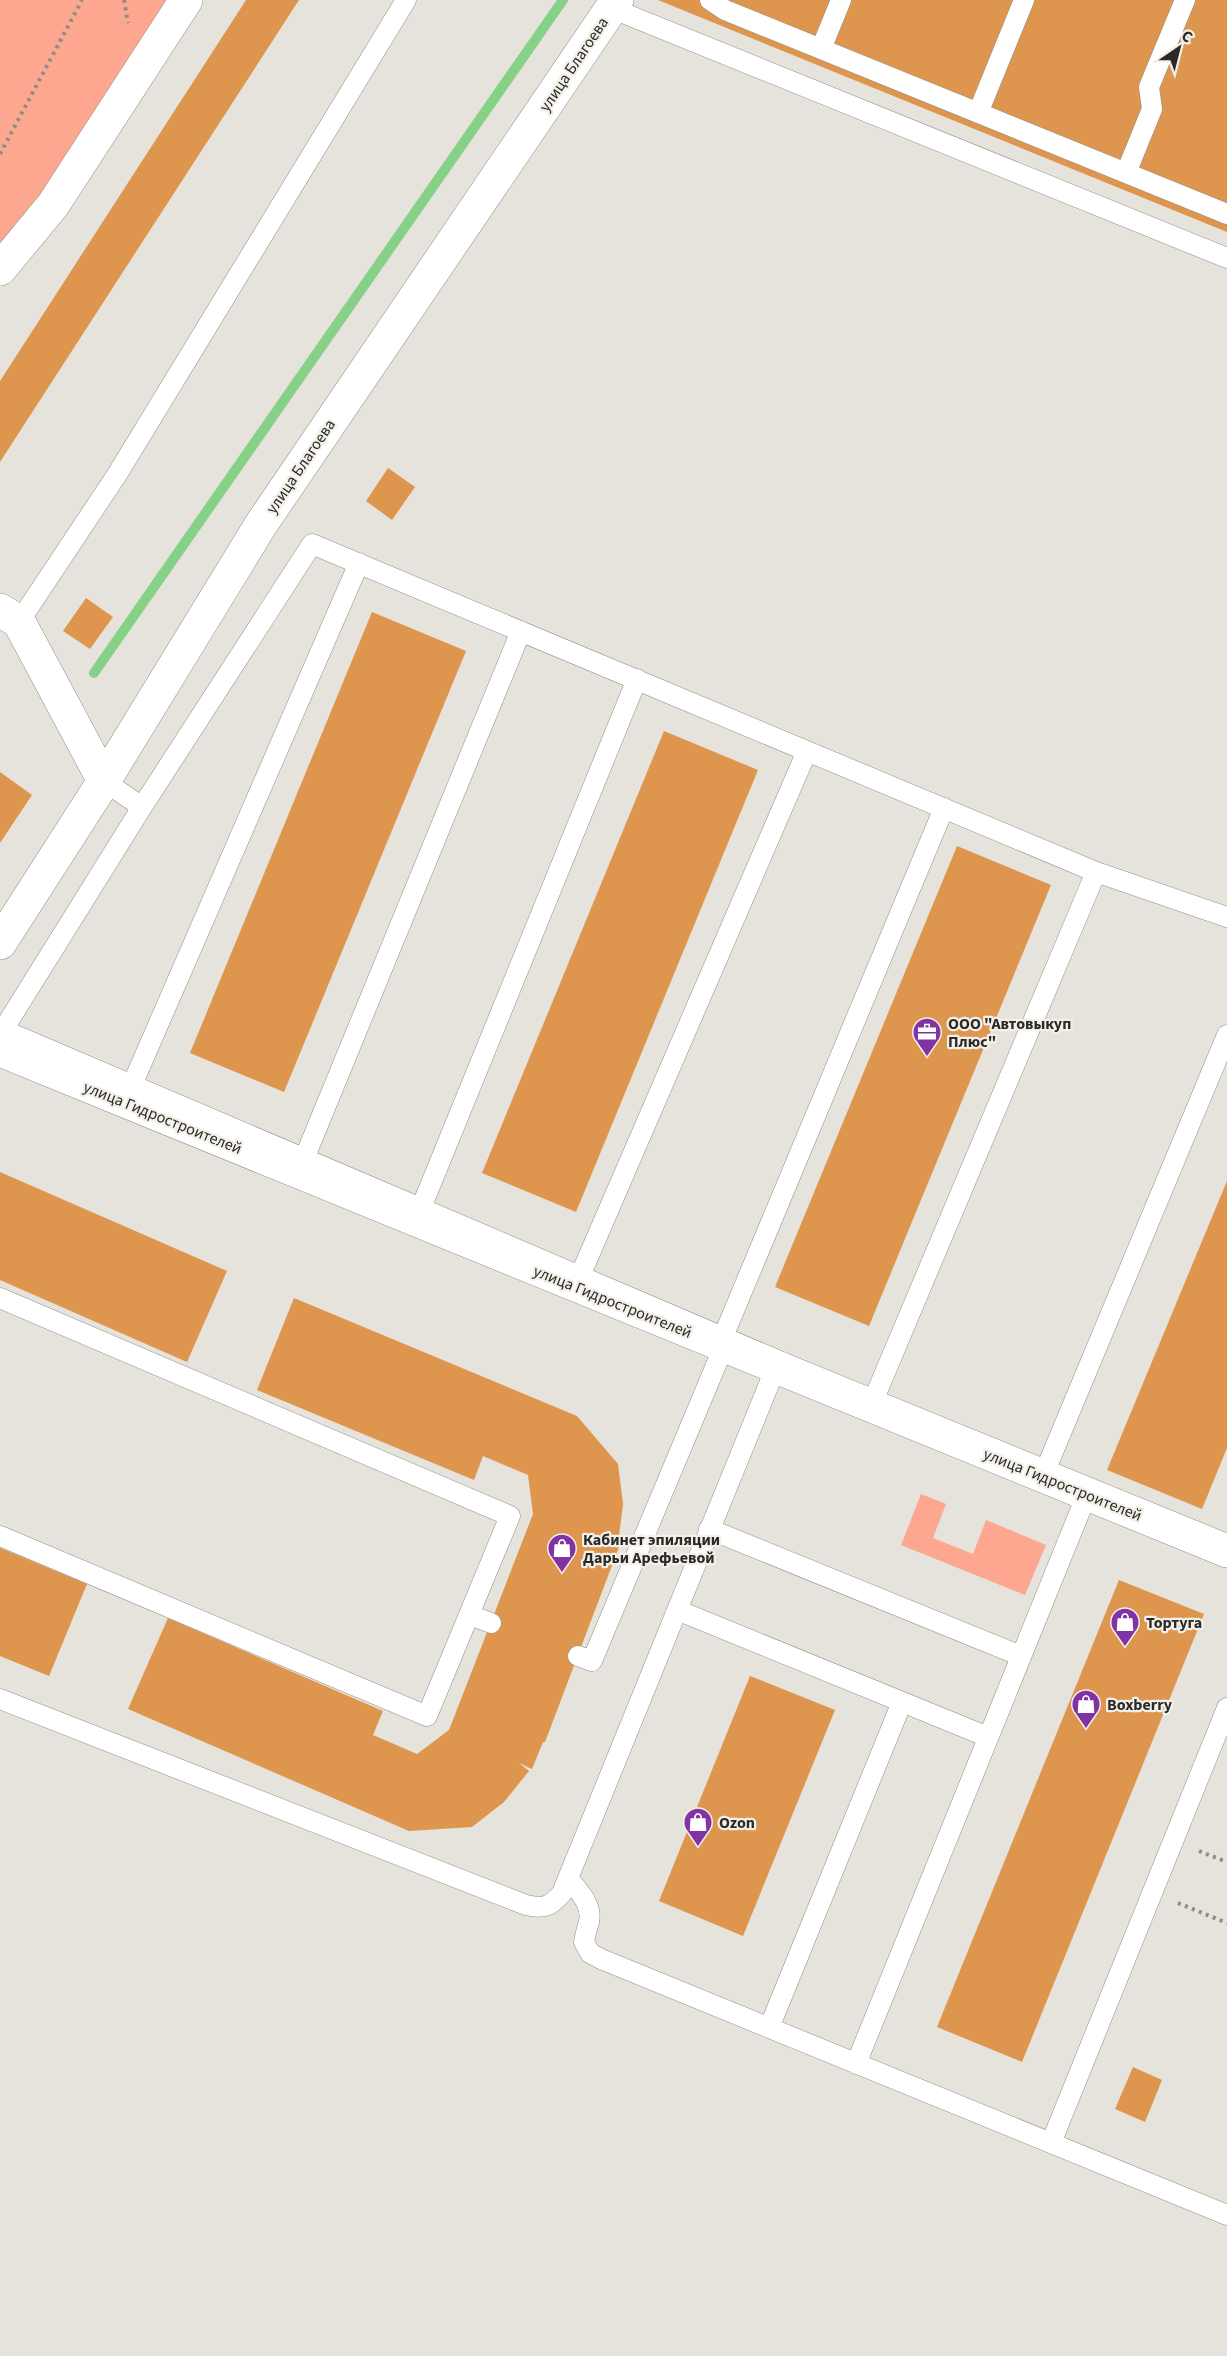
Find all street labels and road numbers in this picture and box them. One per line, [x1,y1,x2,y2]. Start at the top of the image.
street label: улица Благоева [534,13,614,116]
street label: улица Благоева [261,415,341,518]
street label: улица Гидростроителей [80,1076,245,1160]
street label: улица Гидростроителей [530,1260,695,1344]
street label: улица Гидростроителей [980,1443,1145,1527]

